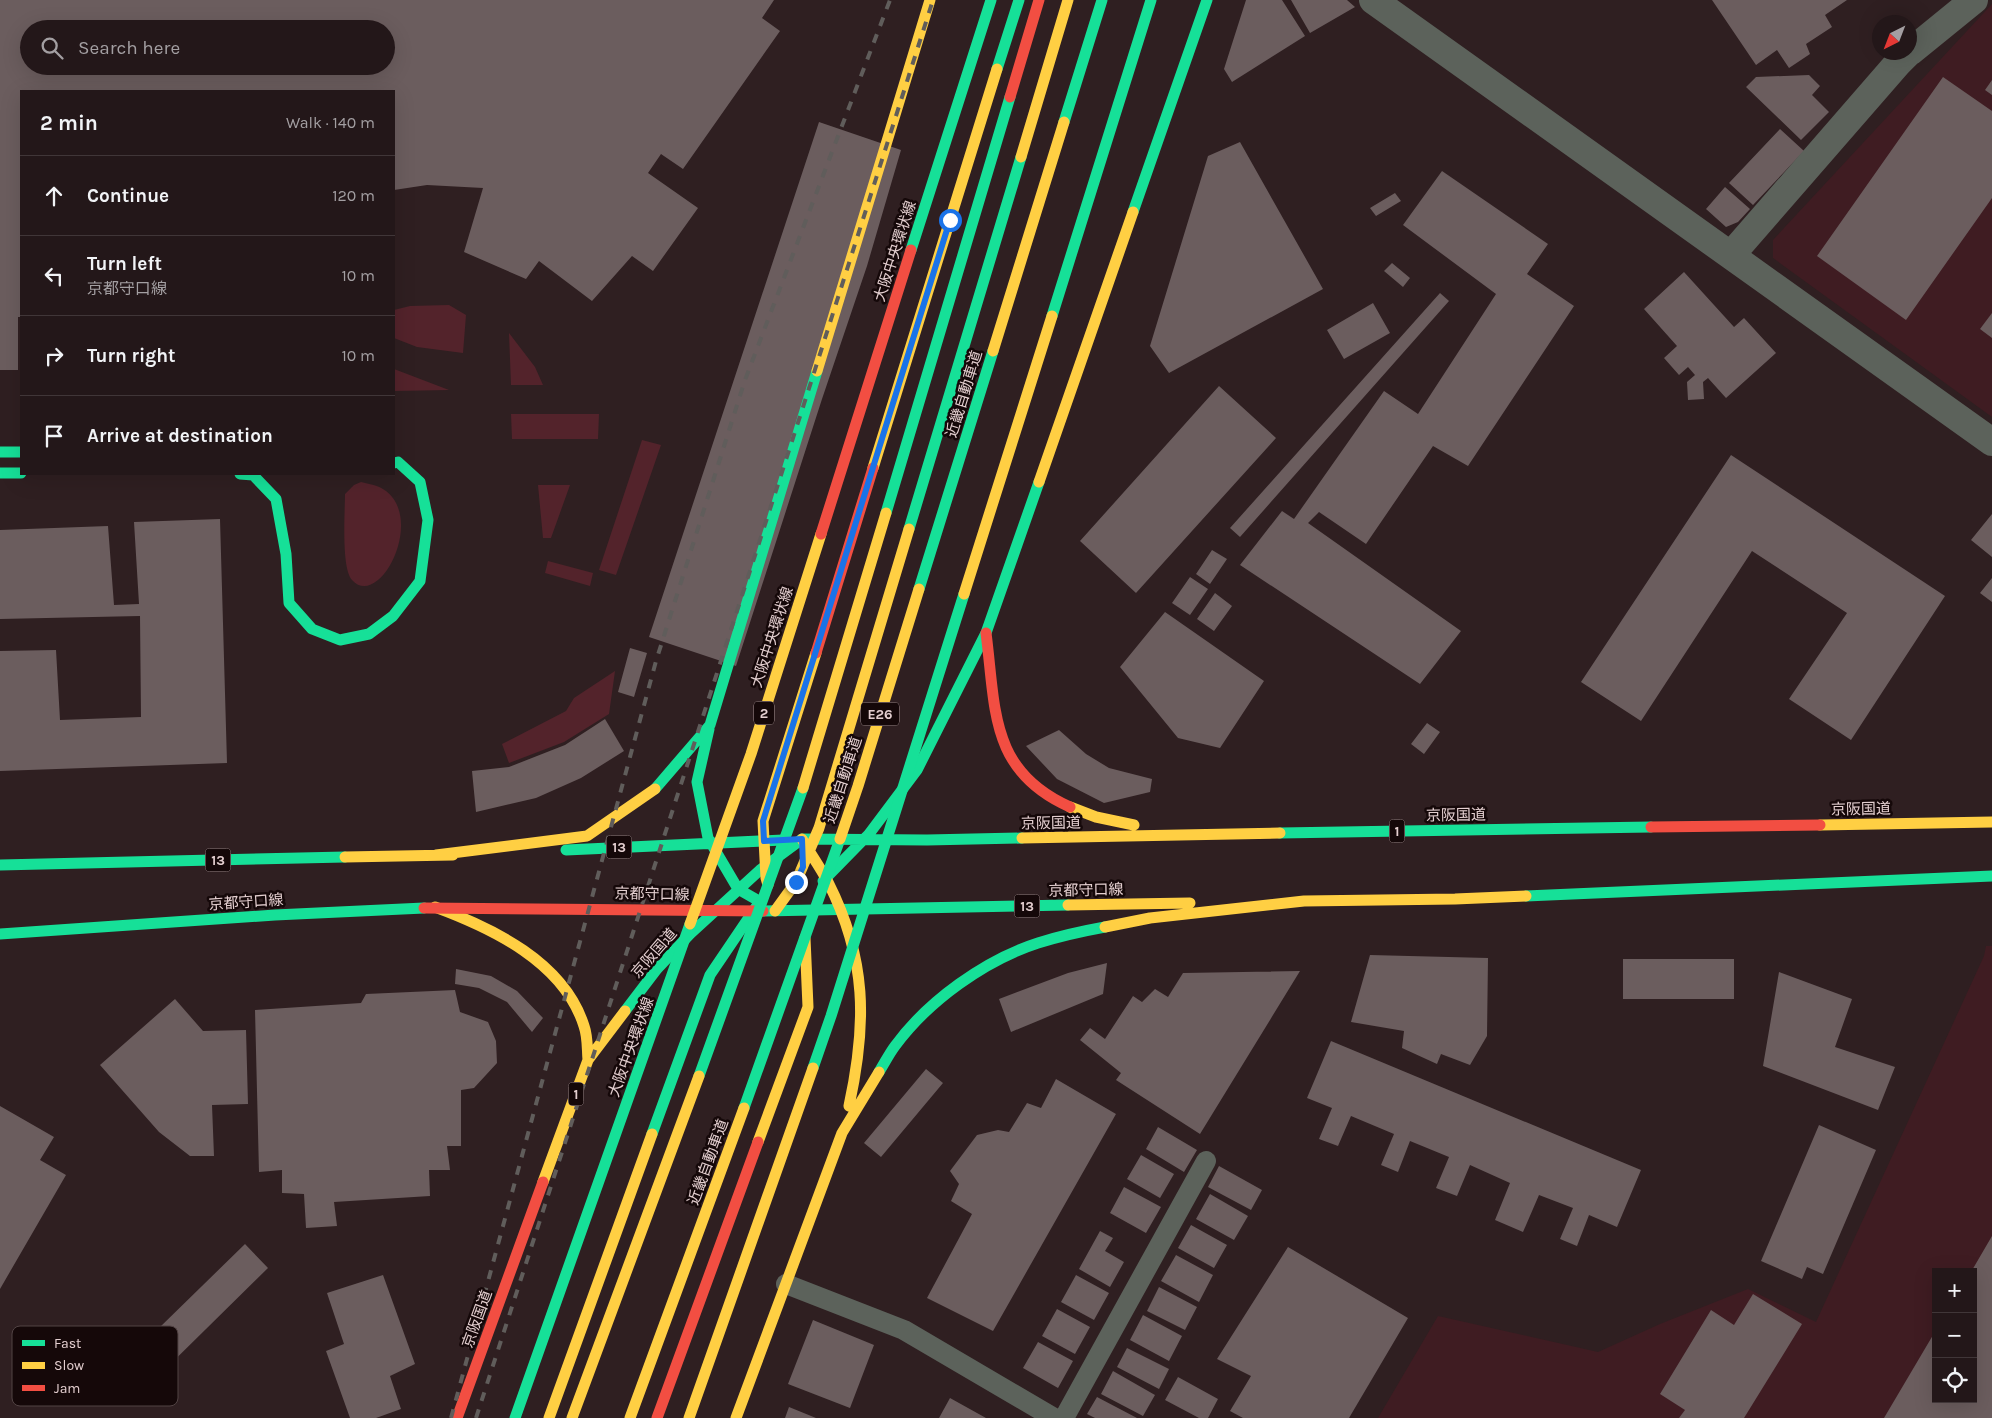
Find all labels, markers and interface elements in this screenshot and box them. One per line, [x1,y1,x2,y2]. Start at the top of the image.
north arrow [1872,15,1917,60]
search box [20,20,395,75]
icon: search [38,34,66,62]
text: Search here [78,37,180,59]
text: 2 min [40,111,98,135]
text: Walk · 140 m [286,113,375,132]
icon: ahead [40,182,68,210]
text: Continue [87,185,169,207]
text: 120 m [332,186,375,205]
street label: 大阪中央環状線 [870,198,920,304]
route start [939,209,962,232]
text: Turn left [87,253,162,275]
icon: left [40,262,68,290]
text: 10 m [341,266,375,285]
text: 京都守口線 [87,279,167,298]
icon: right [40,342,68,370]
text: Turn right [87,345,176,367]
text: 10 m [341,346,375,365]
street label: 近畿自動車道 [942,348,986,440]
icon: arrive [40,422,68,450]
text: Arrive at destination [87,425,273,447]
street label: 大阪中央環状線 [747,584,797,690]
road number: 2 [754,701,774,724]
road number: E26 [861,702,899,726]
street label: 近畿自動車道 [821,734,865,826]
street label: 京阪国道 [1831,799,1891,819]
street label: 京阪国道 [1426,805,1486,825]
street label: 京阪国道 [1021,813,1081,833]
road number: 1 [1390,819,1404,842]
road number: 13 [606,836,632,859]
road number: 13 [206,848,230,872]
route end [785,871,808,894]
street label: 京都守口線 [1048,880,1124,900]
street label: 京都守口線 [614,884,690,904]
street label: 京都守口線 [208,890,284,914]
road number: 13 [1014,894,1040,918]
street label: 京阪国道 [628,924,680,982]
street label: 大阪中央環状線 [605,995,657,1099]
road number: 1 [568,1082,584,1106]
street label: 近畿自動車道 [684,1117,732,1207]
map controls [1932,1268,1977,1403]
button: + [1932,1268,1977,1313]
street label: 京阪国道 [458,1288,496,1350]
button: − [1932,1313,1977,1358]
legend [12,1326,178,1406]
text: Fast [54,1335,81,1352]
text: Slow [54,1357,84,1374]
button: locate [1932,1358,1977,1403]
text: Jam [54,1380,80,1397]

